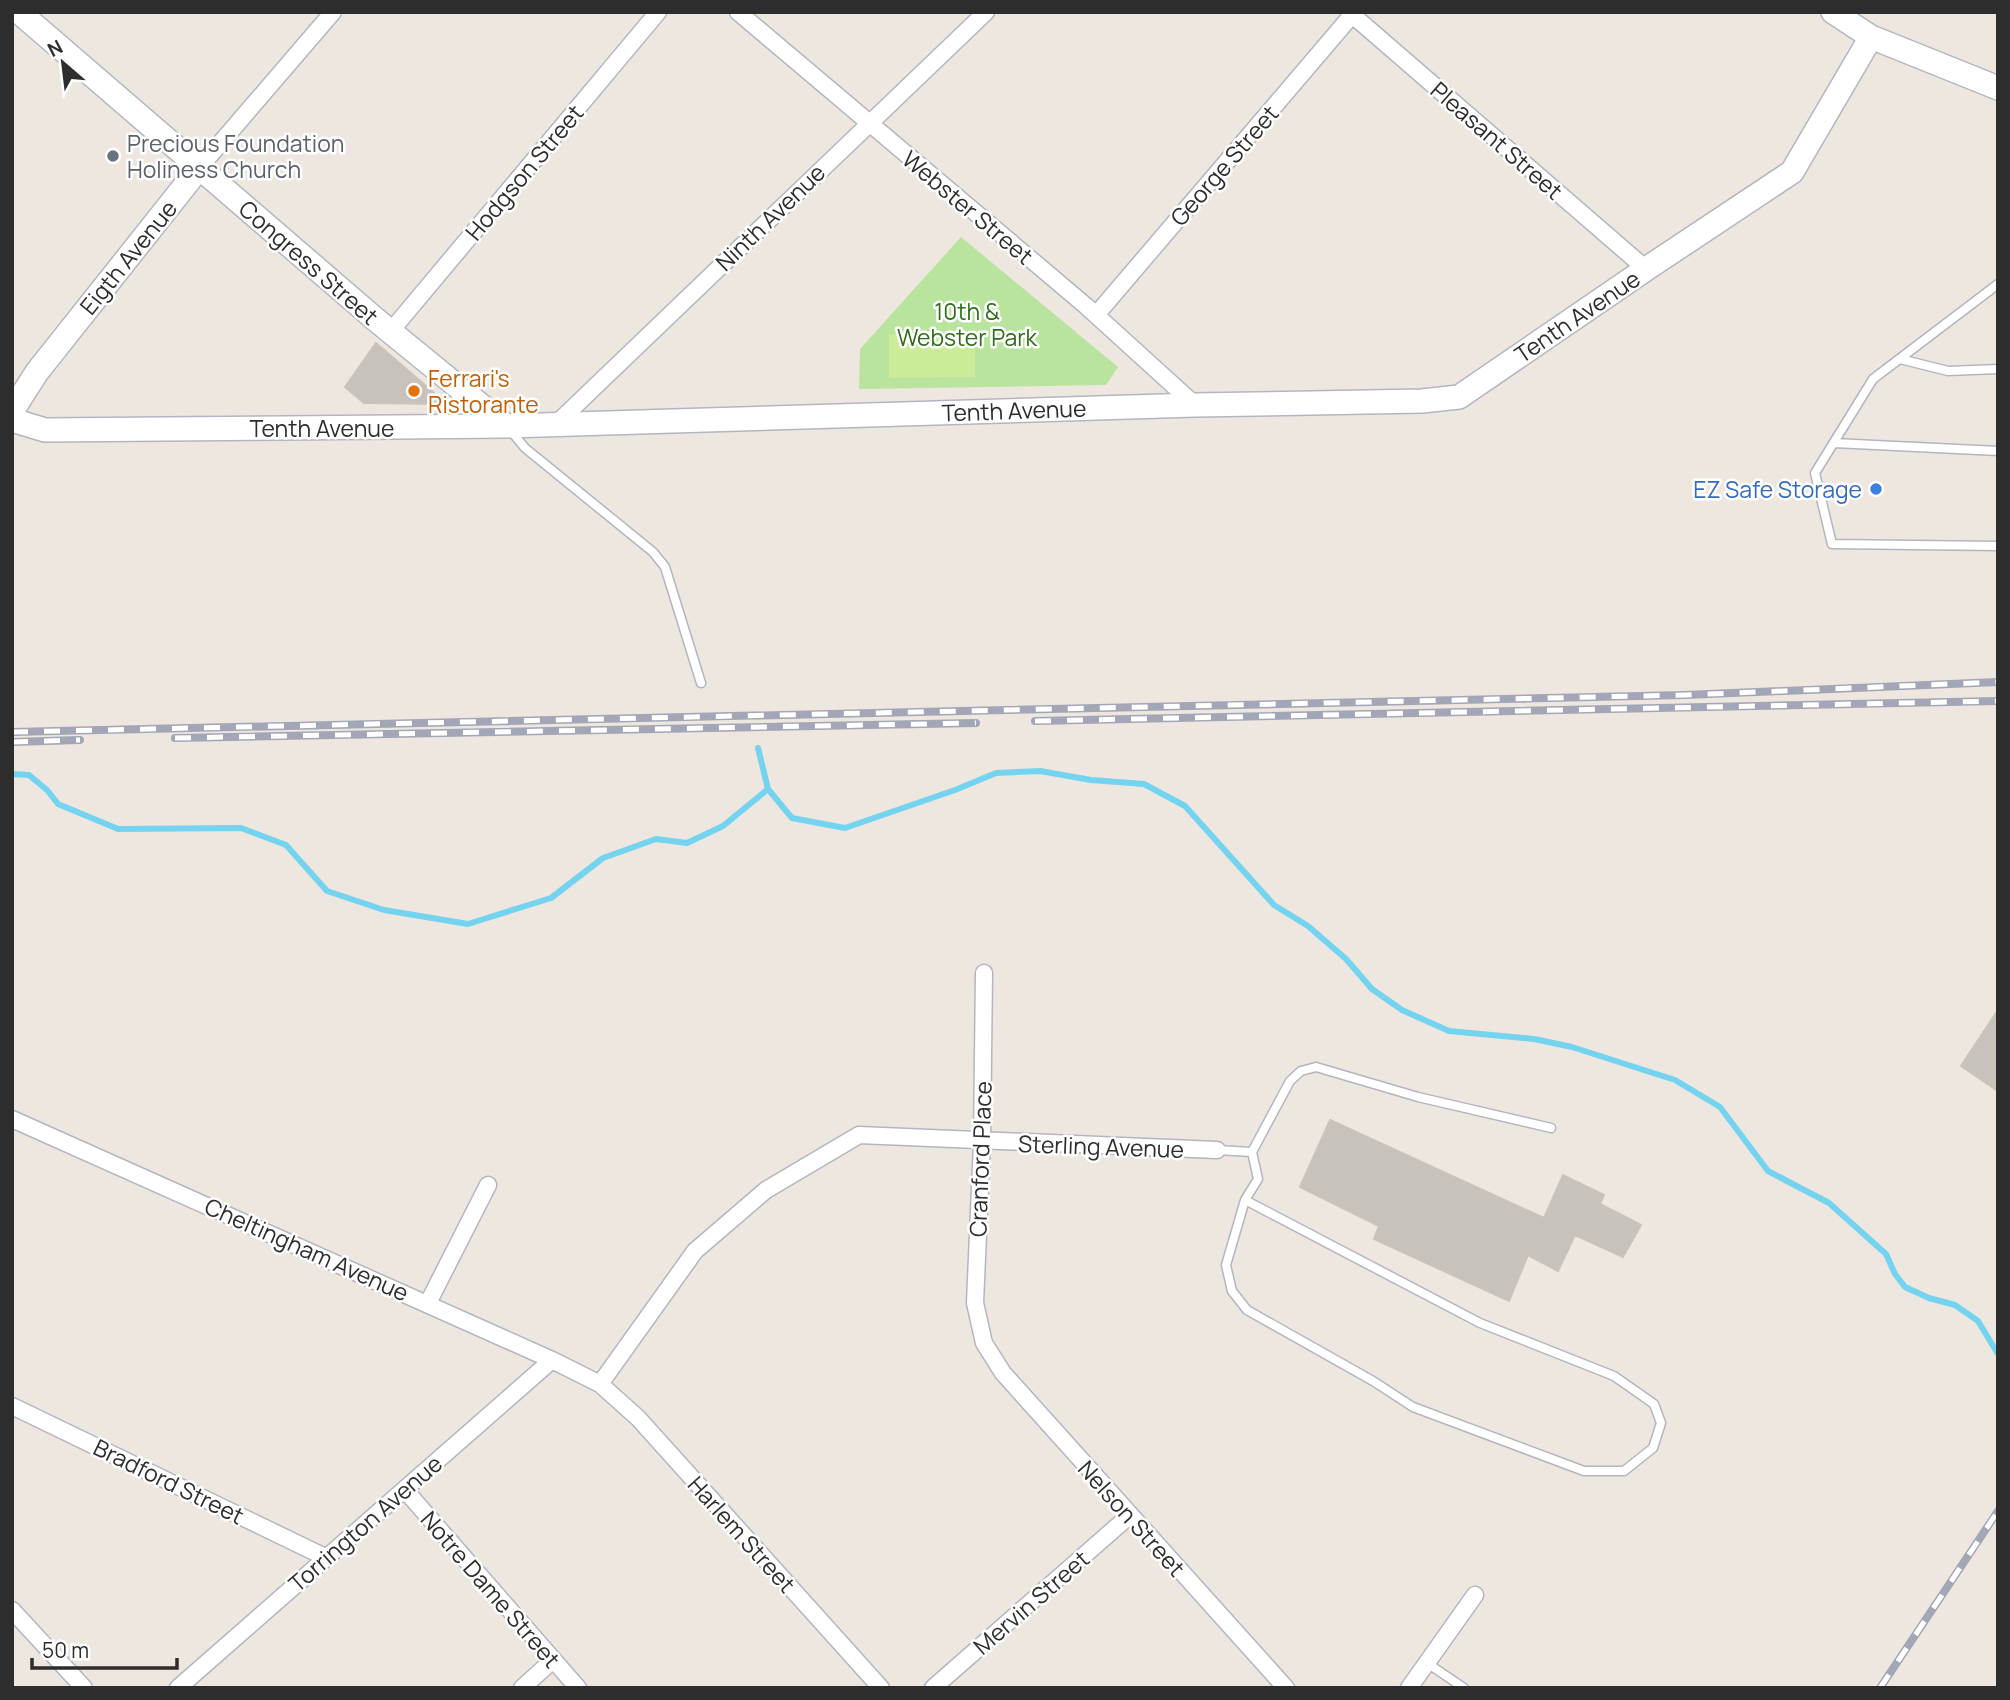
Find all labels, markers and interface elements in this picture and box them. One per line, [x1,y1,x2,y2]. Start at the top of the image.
north arrow [28,28,98,98]
text: N [43,33,67,63]
street label: Pleasant Street [1424,74,1570,206]
street label: Hodgson Street [458,97,590,247]
street label: George Street [1163,98,1285,232]
place label: Precious Foundation Holiness Church [127,127,344,185]
street label: Webster Street [896,143,1040,271]
marker: Precious Foundation Holiness Church [105,148,121,164]
street label: Ninth Avenue [708,157,832,277]
street label: Congress Street [232,192,386,332]
street label: Eigth Avenue [72,193,184,321]
street label: Tenth Avenue [1508,262,1646,370]
park label: 10th & Webster Park [897,295,1038,353]
place label: Ferrari's Ristorante [428,362,539,420]
marker: Ferrari's Ristorante [406,383,422,399]
street label: Tenth Avenue [941,391,1087,429]
street label: Tenth Avenue [250,412,394,444]
place label: EZ Safe Storage [1693,473,1862,505]
marker: EZ Safe Storage [1868,481,1884,497]
street label: Cranford Place [961,1080,999,1238]
street label: Sterling Avenue [1017,1127,1185,1165]
street label: Cheltingham Avenue [200,1190,414,1308]
street label: Bradford Street [89,1431,249,1531]
street label: Torrington Avenue [281,1447,449,1599]
street label: Nelson Street [1071,1453,1193,1583]
street label: Harlem Street [681,1469,803,1599]
street label: Notre Dame Street [414,1504,568,1674]
street label: Mervin Street [966,1543,1096,1661]
scale bar [32,1626,177,1670]
text: 50 m [42,1636,89,1664]

